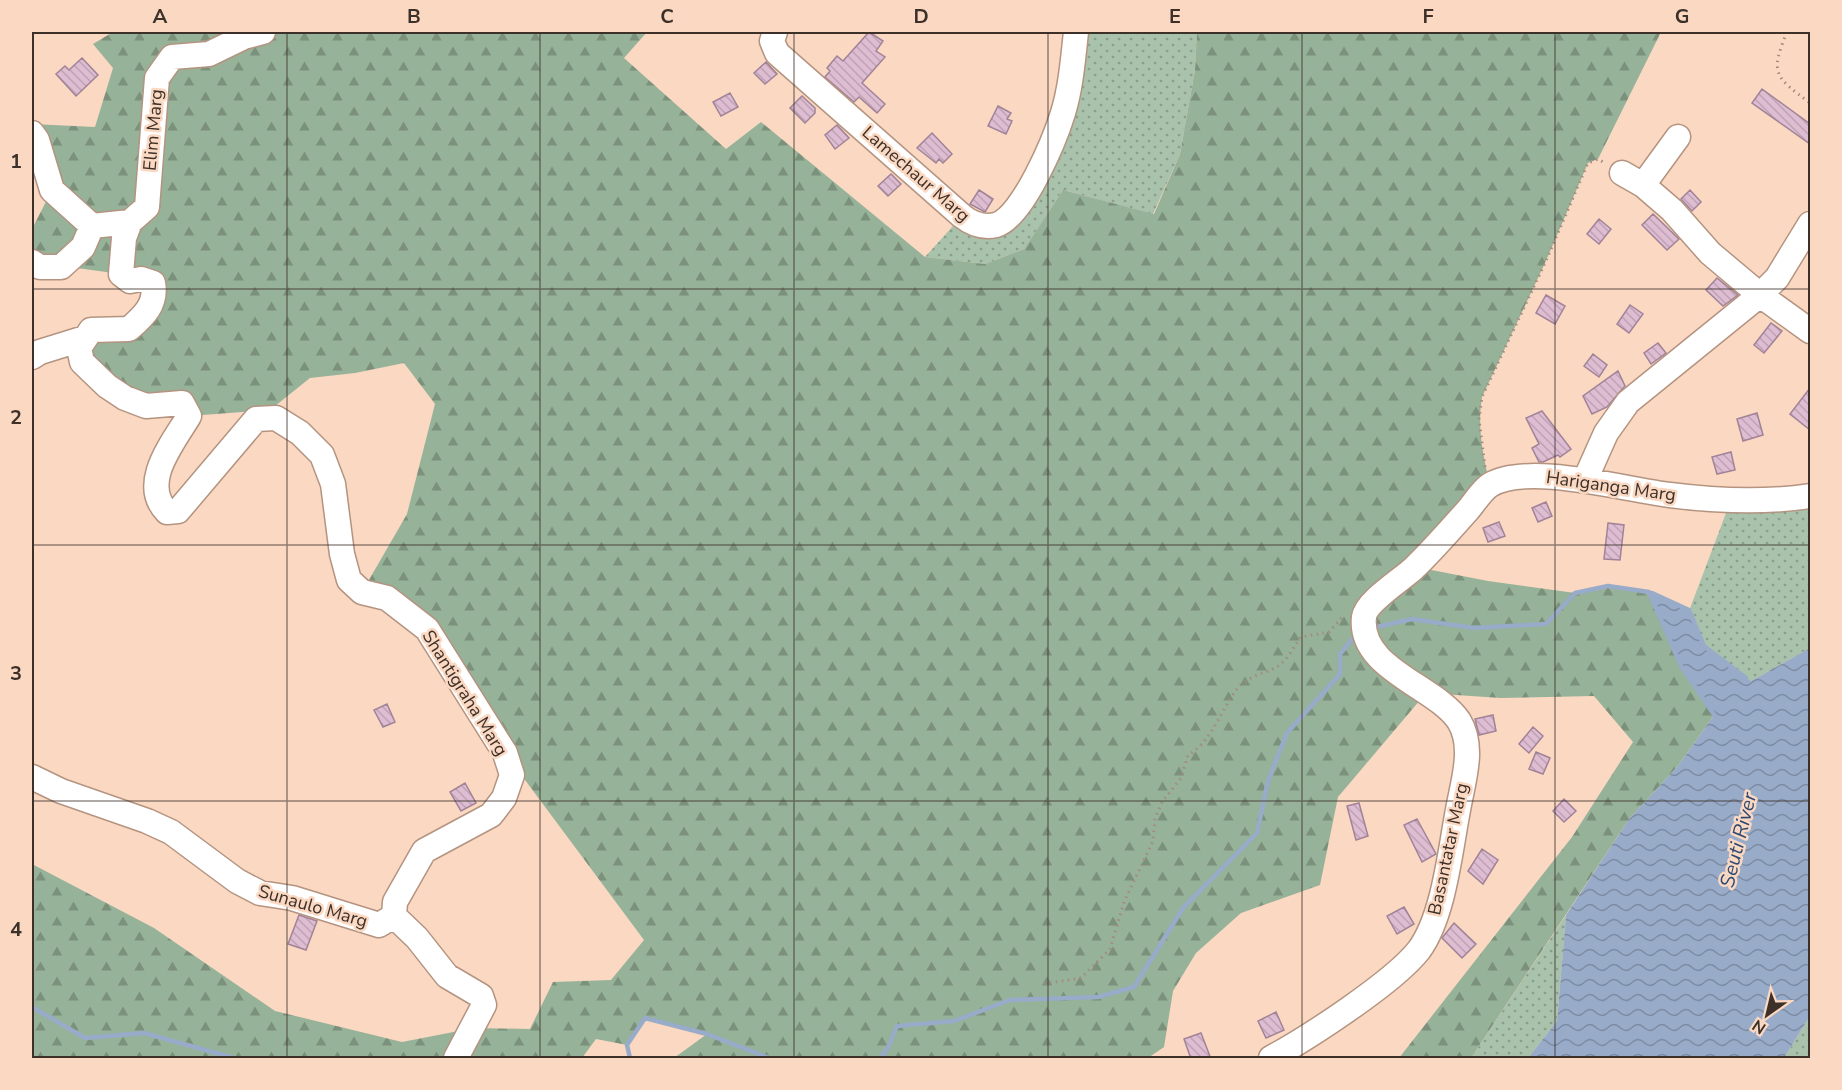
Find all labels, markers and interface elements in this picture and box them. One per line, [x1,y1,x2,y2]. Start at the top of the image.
text: A [153,3,168,30]
text: B [407,3,421,30]
text: C [660,3,674,30]
text: D [913,3,929,30]
text: E [1169,3,1181,30]
text: F [1422,3,1434,30]
text: G [1675,3,1689,30]
street label: Elim Marg [137,88,169,172]
street label: Lamechaur Marg [857,121,975,227]
text: 1 [10,148,22,175]
text: 2 [10,404,22,431]
street label: Hariganga Marg [1545,465,1677,507]
street label: Shantigraha Marg [417,626,513,760]
text: 3 [10,660,22,687]
street label: Basantatar Marg [1422,781,1474,917]
water label: Seuti River [1714,789,1764,890]
street label: Sunaulo Marg [256,879,370,933]
text: 4 [10,916,22,943]
north arrow [1737,985,1797,1045]
text: N [1748,1014,1770,1039]

